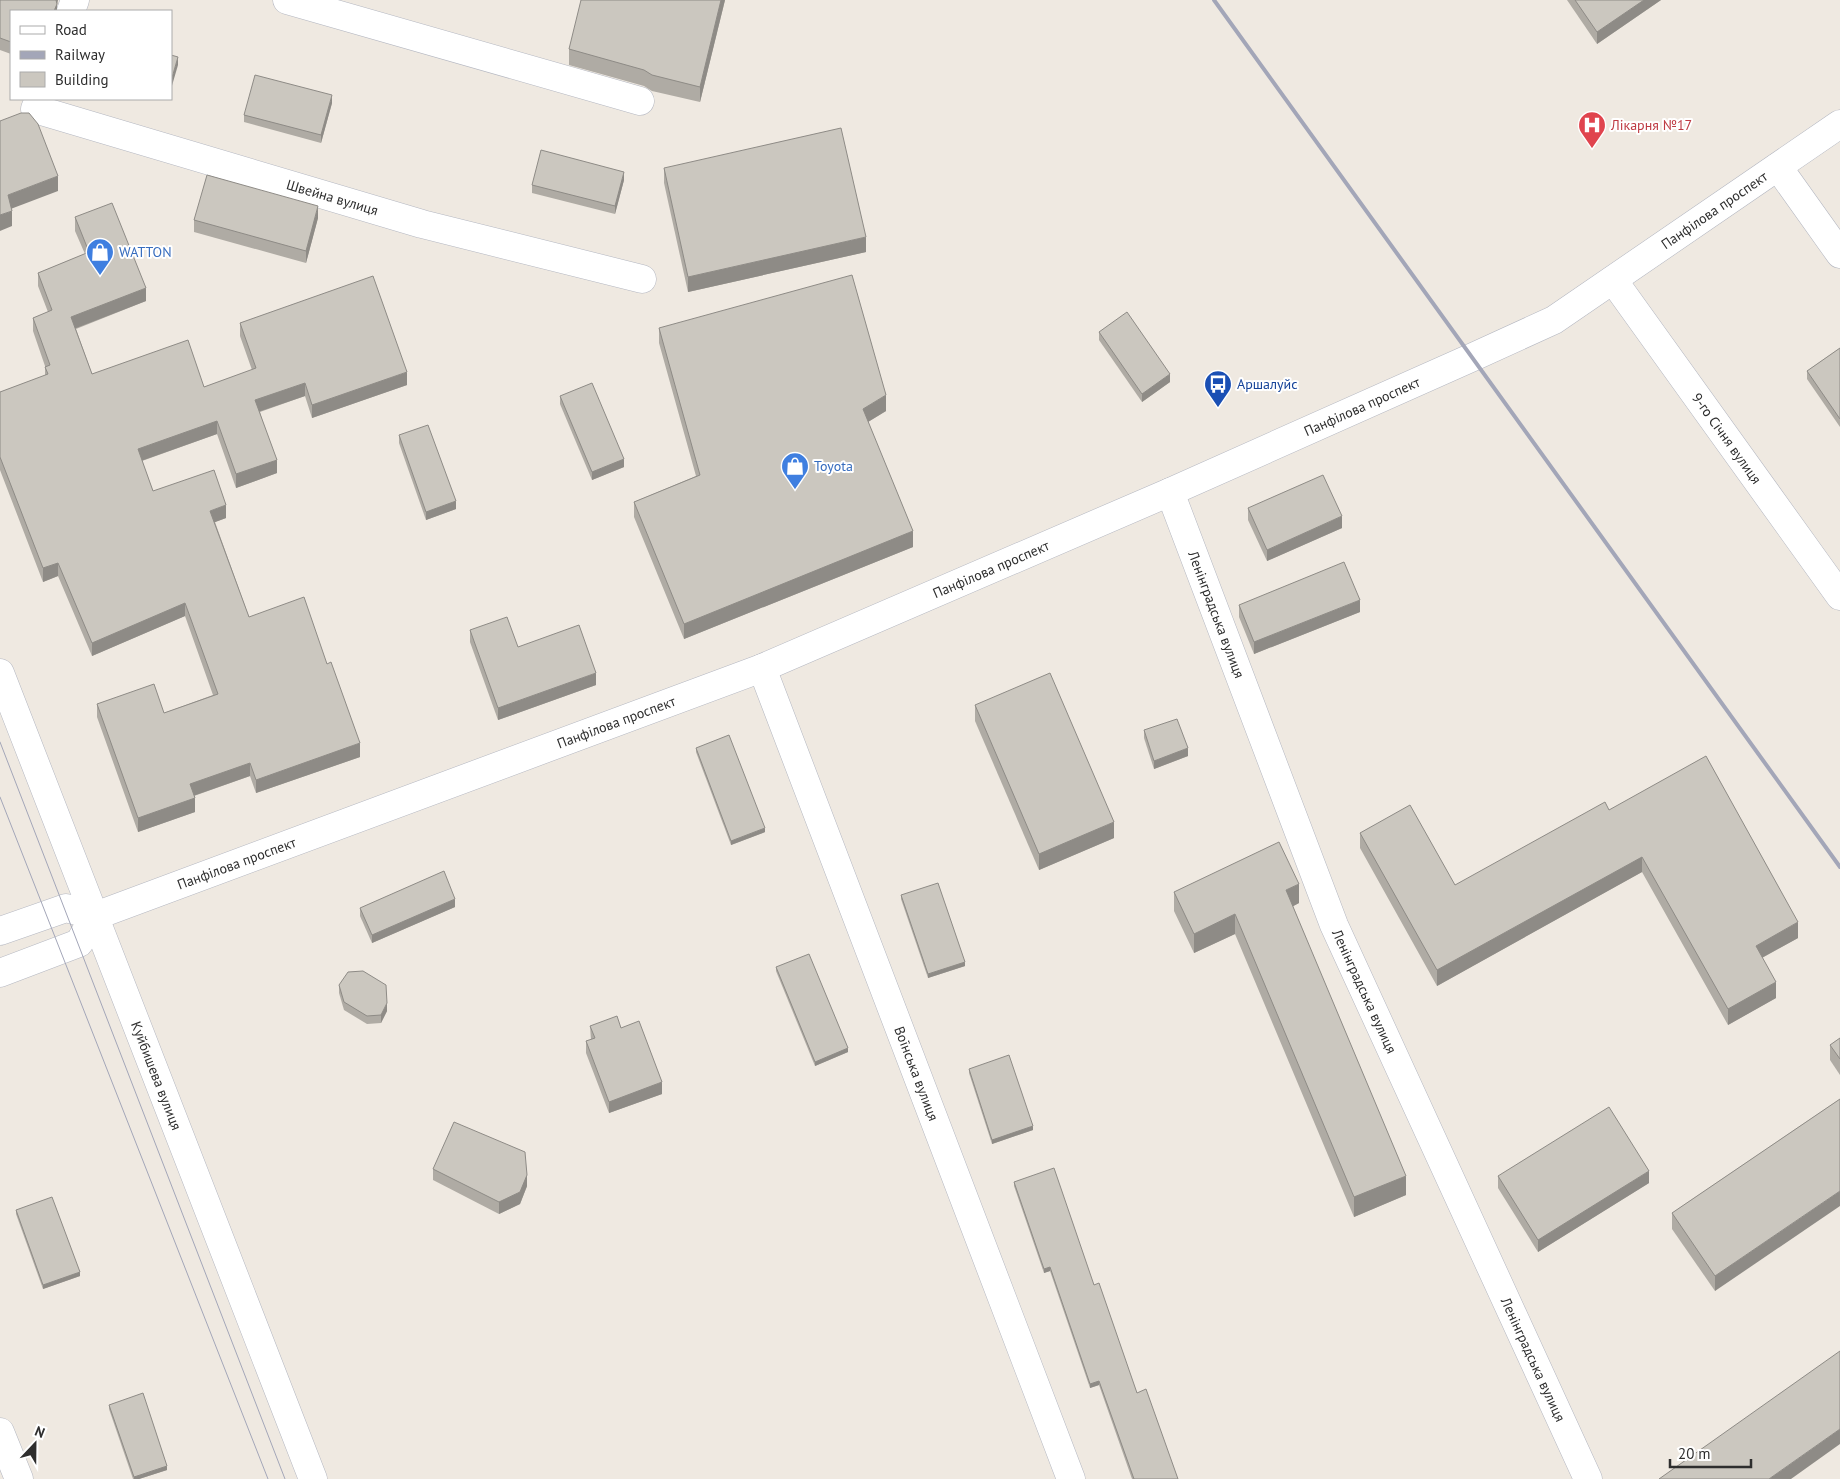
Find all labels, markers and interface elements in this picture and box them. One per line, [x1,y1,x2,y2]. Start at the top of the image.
legend [10,10,172,100]
text: Road [55,20,87,39]
text: Railway [55,45,105,64]
text: Building [55,70,109,89]
hospital icon: Лікарня №17 [1577,110,1607,149]
place label: Лікарня №17 [1610,116,1692,134]
street label: Панфілова проспект [1658,167,1771,253]
street label: Швейна вулиця [284,175,380,219]
shop icon: WATTON [85,237,115,276]
place label: WATTON [119,243,172,261]
bus stop icon: Аршалуйс [1203,369,1233,408]
street label: Панфілова проспект [1301,373,1423,440]
place label: Аршалуйс [1237,375,1298,393]
street label: 9-го Січня вулиця [1688,389,1766,487]
shop icon: Toyota [780,451,810,490]
place label: Toyota [814,457,853,475]
street label: Панфілова проспект [930,536,1052,602]
street label: Ленінградська вулиця [1184,547,1249,681]
street label: Панфілова проспект [554,692,678,752]
street label: Панфілова проспект [175,833,299,894]
street label: Ленінградська вулиця [1328,925,1401,1056]
street label: Куйбишева вулиця [127,1019,186,1133]
street label: Воїнська вулиця [890,1024,943,1123]
street label: Ленінградська вулиця [1497,1294,1569,1424]
north arrow [10,1419,60,1469]
text: N [32,1422,48,1442]
scale bar [1670,1436,1751,1468]
text: 20 m [1678,1444,1711,1463]

